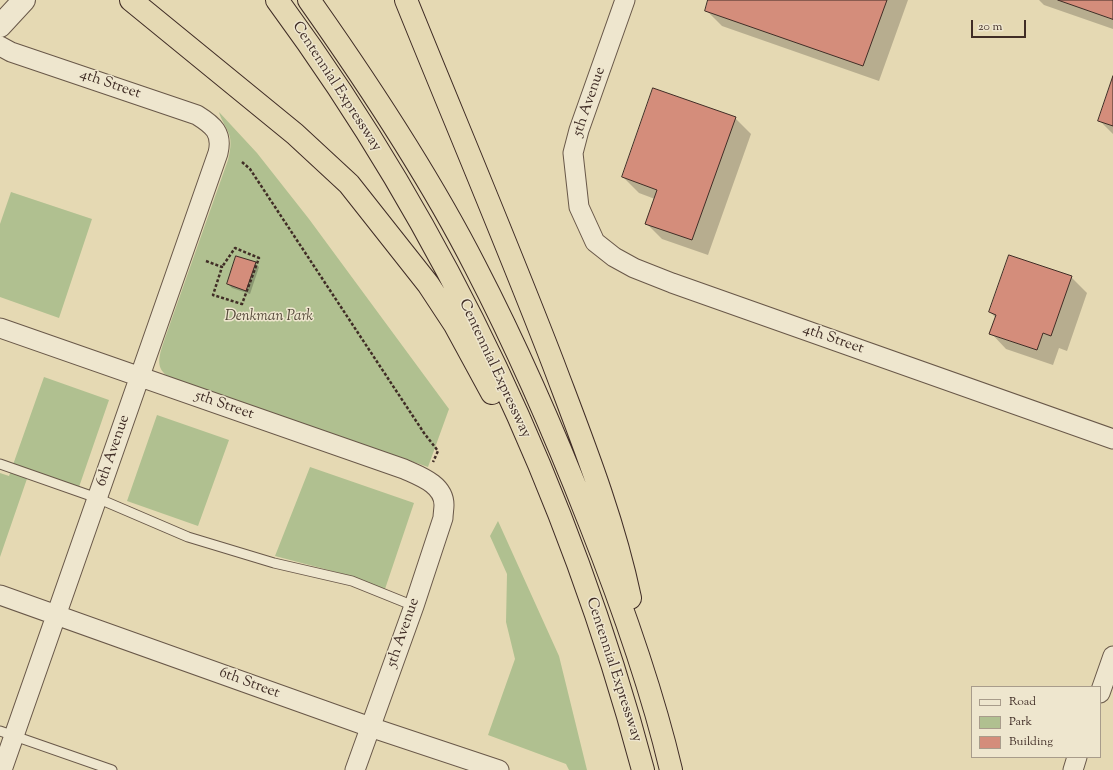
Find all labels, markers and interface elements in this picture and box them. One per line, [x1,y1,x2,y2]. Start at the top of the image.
scale bar [973,12,1028,38]
text: 20 m [978,18,1002,36]
street label: Centennial Expressway [287,19,385,155]
street label: 5th Avenue [570,65,610,139]
street label: 4th Street [77,66,143,104]
street label: Centennial Expressway [454,297,534,441]
park label: Denkman Park [225,308,313,326]
street label: 4th Street [800,321,866,359]
street label: 5th Street [192,388,256,424]
street label: 6th Avenue [93,413,135,489]
street label: Centennial Expressway [581,595,645,745]
street label: 5th Avenue [384,596,424,670]
street label: 6th Street [216,665,282,703]
legend [971,686,1101,758]
text: Road [1009,693,1036,711]
text: Park [1009,713,1032,731]
text: Building [1009,733,1053,751]

